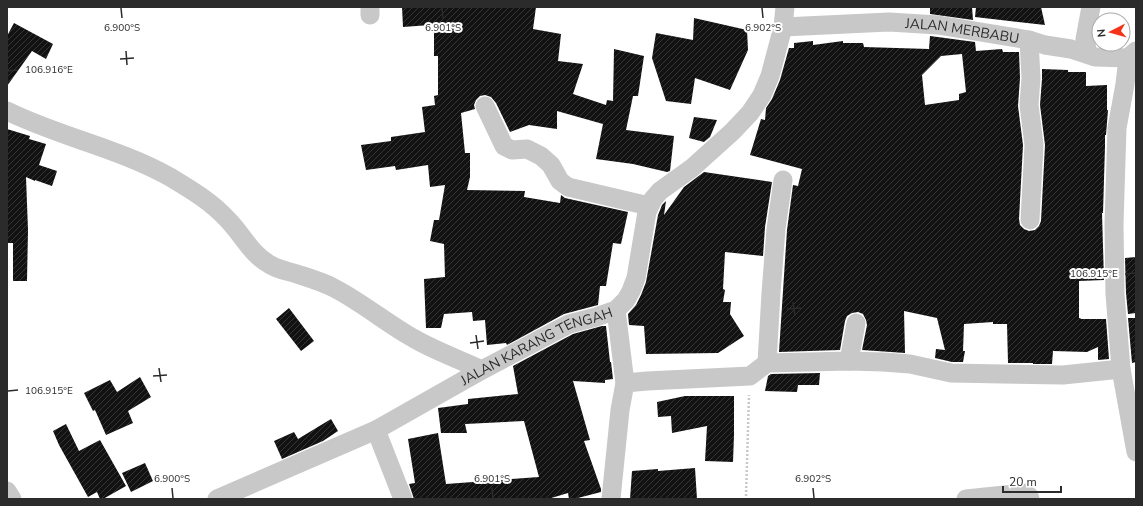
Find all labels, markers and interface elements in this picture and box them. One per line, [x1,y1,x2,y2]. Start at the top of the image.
north arrow [1091,12,1131,52]
street label: JALAN MERBABU [904,14,1021,48]
text: 6.900°S [104,21,140,35]
text: 6.901°S [425,21,461,35]
text: 6.902°S [745,21,781,35]
text: N [1094,28,1109,38]
text: 106.916°E [25,63,73,77]
text: 106.915°E [1070,267,1118,281]
street label: JALAN KARANG TENGAH [456,303,615,391]
text: 106.915°E [25,384,73,398]
scale bar [1003,468,1061,494]
text: 6.900°S [154,472,190,486]
text: 6.901°S [474,472,510,486]
text: 6.902°S [795,472,831,486]
text: 20 m [1009,474,1037,490]

